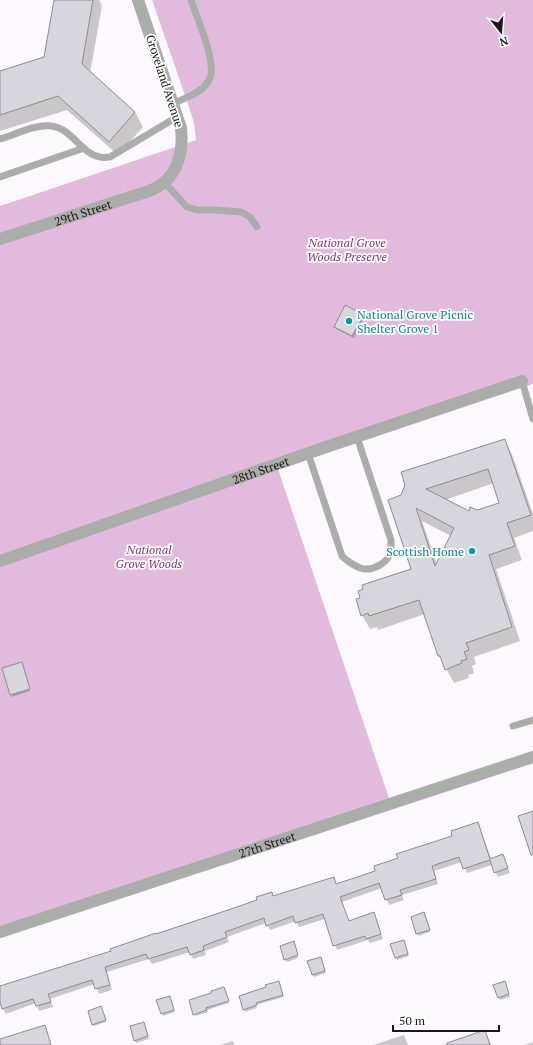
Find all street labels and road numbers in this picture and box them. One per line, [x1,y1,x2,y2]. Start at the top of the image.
street label: Groveland Avenue [143,33,187,129]
street label: 29th Street [52,196,114,229]
street label: 28th Street [230,453,292,487]
street label: 27th Street [237,828,298,861]

